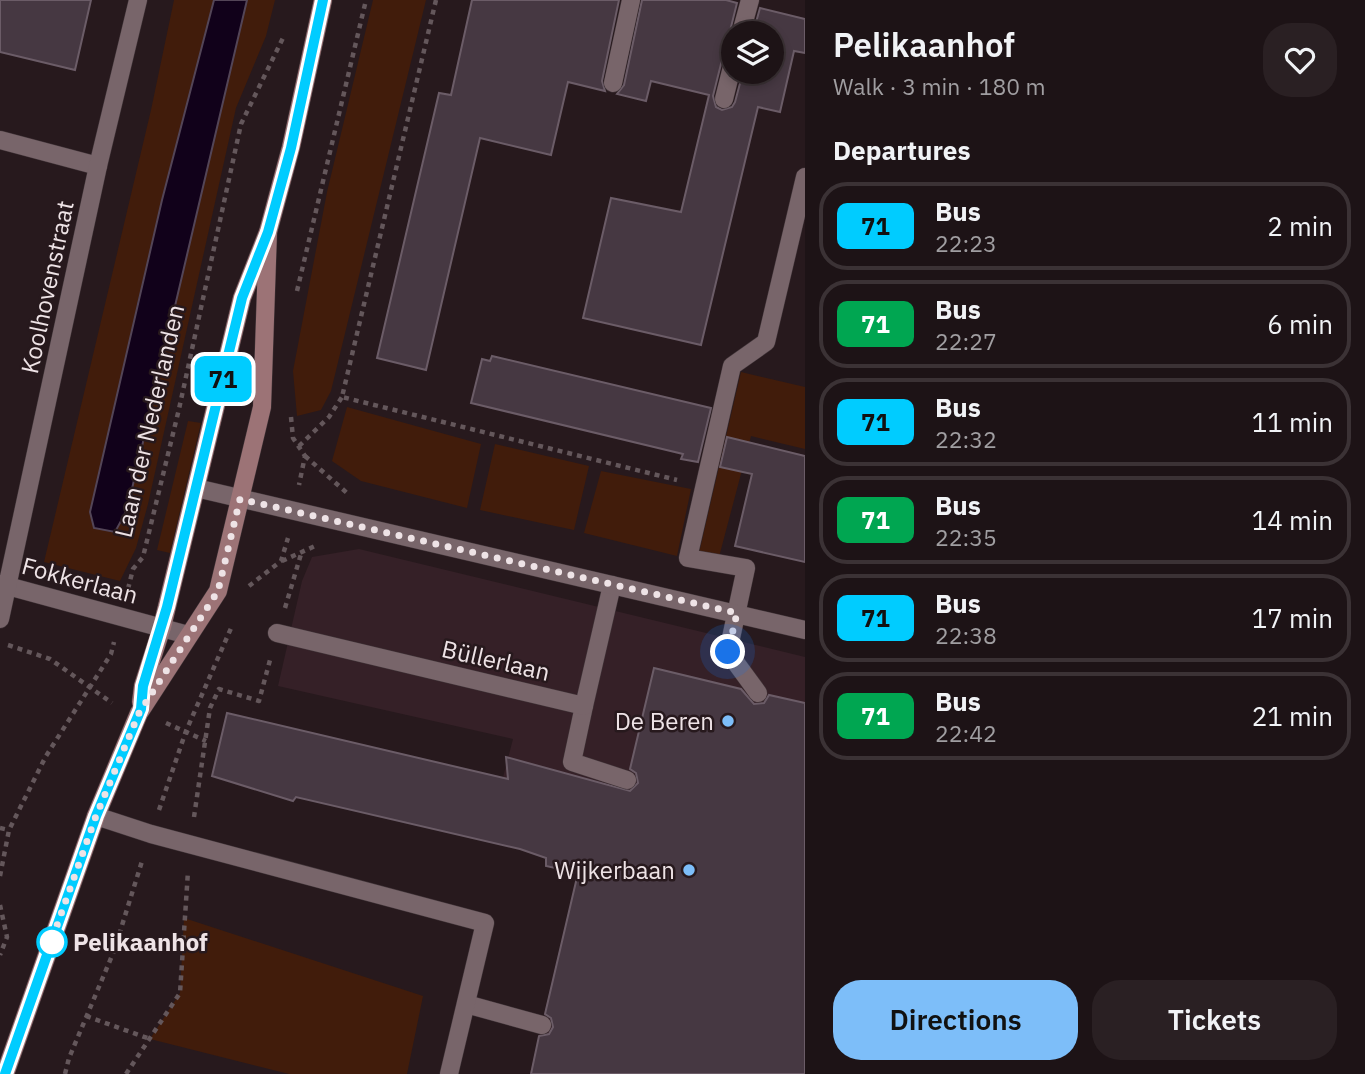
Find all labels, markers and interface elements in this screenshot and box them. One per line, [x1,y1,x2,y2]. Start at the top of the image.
map controls [721,21,784,84]
button: layers [721,21,784,84]
text: Pelikaanhof [833,23,1015,66]
button: heart [1263,23,1337,97]
text: Walk · 3 min · 180 m [833,71,1046,101]
text: Departures [833,133,971,167]
text: Bus [935,194,981,228]
street label: Koolhovenstraat [13,198,81,376]
text: 2 min [1267,209,1333,243]
text: 71 [861,210,890,242]
text: 22:23 [935,228,997,258]
text: Bus [935,292,981,326]
street label: Laan der Nederlanden [107,301,191,541]
text: 6 min [1267,307,1333,341]
text: 71 [861,308,890,340]
text: 22:27 [935,326,997,356]
line badge: 71 [192,356,255,402]
text: 71 [209,363,237,395]
text: Bus [935,390,981,424]
text: 11 min [1252,405,1333,439]
text: 71 [861,406,890,438]
text: 22:32 [935,424,997,454]
text: Bus [935,488,981,522]
text: 14 min [1252,503,1333,537]
text: 71 [861,504,890,536]
text: 22:35 [935,522,997,552]
street label: Fokkerlaan [18,549,142,611]
text: Bus [935,586,981,620]
text: 17 min [1252,601,1333,635]
text: 71 [861,602,890,634]
text: 22:38 [935,620,997,650]
street label: Büllerlaan [439,632,553,688]
your location [710,634,745,669]
text: Bus [935,684,981,718]
text: 21 min [1252,699,1333,733]
text: 71 [861,700,890,732]
place label: De Beren [615,705,714,737]
marker: De Beren [720,713,736,729]
text: 22:42 [935,718,997,748]
place label: Wijkerbaan [554,854,675,886]
marker: Wijkerbaan [681,862,697,878]
place label: Pelikaanhof [73,926,208,958]
marker: Pelikaanhof [37,927,67,957]
button: Directions [833,980,1078,1060]
button: Tickets [1092,980,1337,1060]

